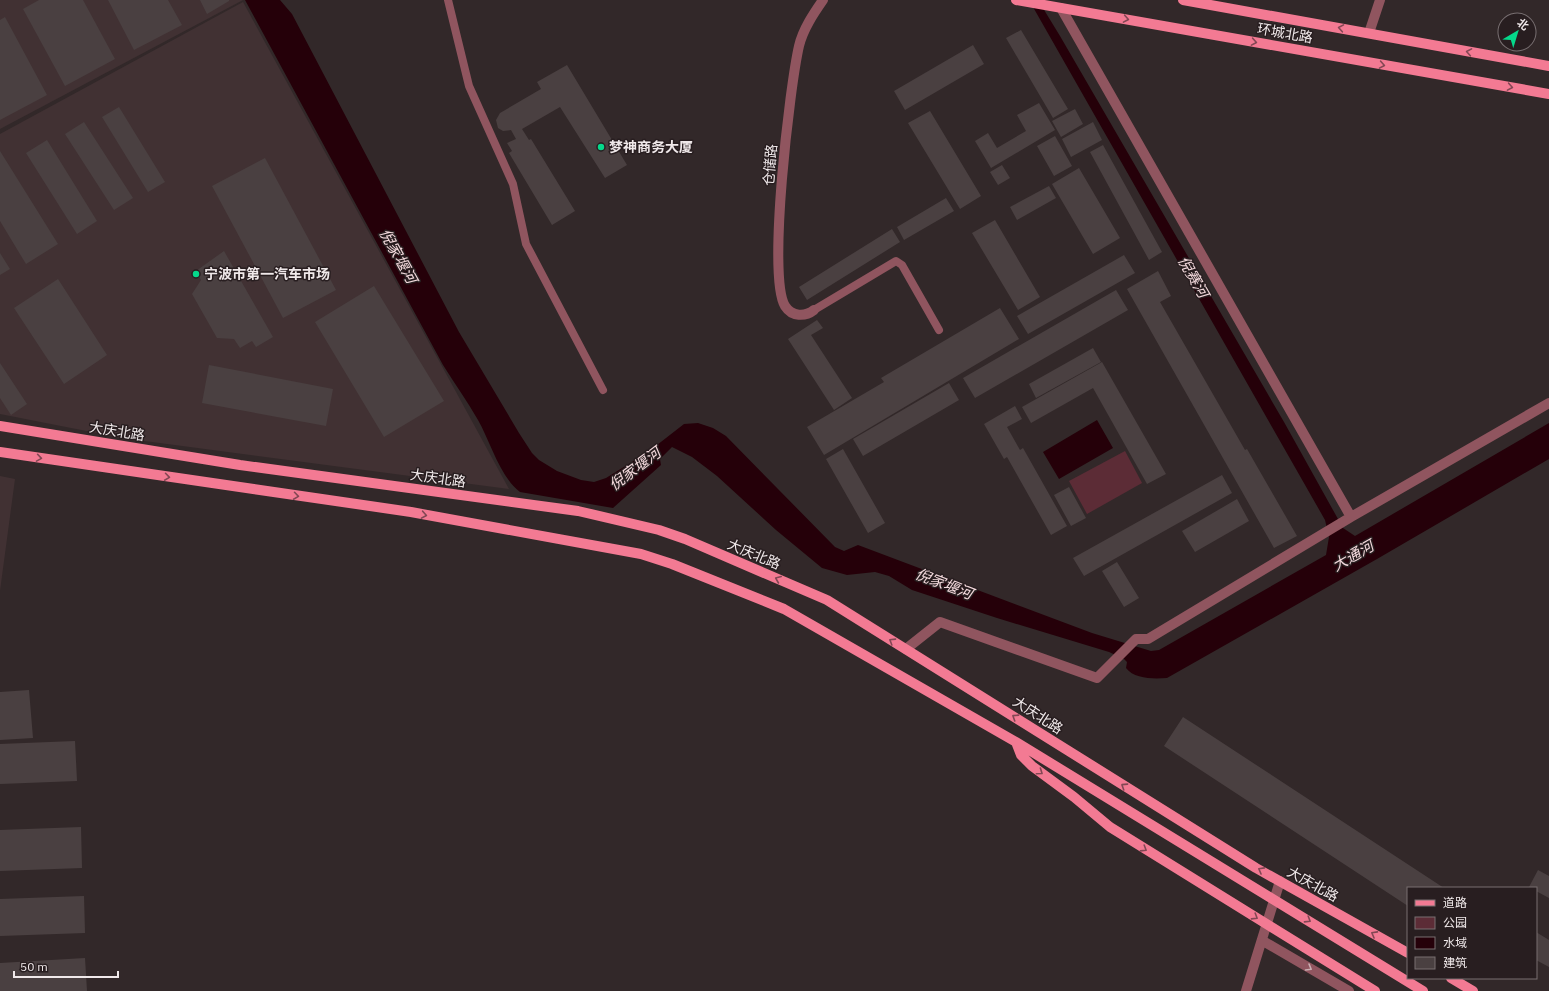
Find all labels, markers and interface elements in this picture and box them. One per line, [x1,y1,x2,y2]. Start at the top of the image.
north arrow [1497,12,1537,52]
one-way arrow [1122,15,1129,23]
text: 北 [1515,15,1532,33]
street label: 环城北路 [1256,19,1314,47]
one-way arrow [1338,25,1344,33]
one-way arrow [1250,37,1257,46]
one-way arrow [1466,48,1472,56]
one-way arrow [1378,60,1385,69]
one-way arrow [1506,83,1513,91]
place label: 梦神商务大厦 [609,138,693,156]
marker: 梦神商务大厦 [596,142,606,152]
street label: 仓储路 [759,143,781,187]
water label: 倪家堰河 [376,225,423,289]
water label: 倪赛河 [1174,253,1214,304]
place label: 宁波市第一汽车市场 [204,265,330,283]
marker: 宁波市第一汽车市场 [191,269,201,279]
street label: 大庆北路 [88,418,146,444]
water label: 倪家堰河 [605,441,667,494]
one-way arrow [35,453,42,462]
street label: 大庆北路 [409,465,467,491]
one-way arrow [164,472,170,481]
one-way arrow [293,491,299,500]
one-way arrow [421,510,427,519]
street label: 大庆北路 [725,535,783,573]
water label: 大通河 [1329,535,1380,575]
water label: 倪家堰河 [913,564,978,604]
one-way arrow [775,576,782,584]
one-way arrow [889,638,896,645]
street label: 大庆北路 [1010,692,1066,738]
one-way arrow [1012,714,1019,721]
one-way arrow [1035,767,1042,774]
one-way arrow [1121,784,1128,791]
one-way arrow [1140,844,1147,851]
street label: 大庆北路 [1284,863,1342,905]
one-way arrow [1257,868,1265,875]
legend [1407,887,1537,979]
text: 道路 [1443,895,1467,910]
one-way arrow [1250,912,1257,919]
one-way arrow [1304,915,1311,923]
text: 公园 [1443,915,1467,930]
one-way arrow [1371,931,1378,938]
text: 水域 [1443,935,1467,950]
scale bar [14,953,118,979]
text: 建筑 [1443,955,1467,970]
text: 50 m [20,959,48,974]
one-way arrow [1305,963,1312,970]

